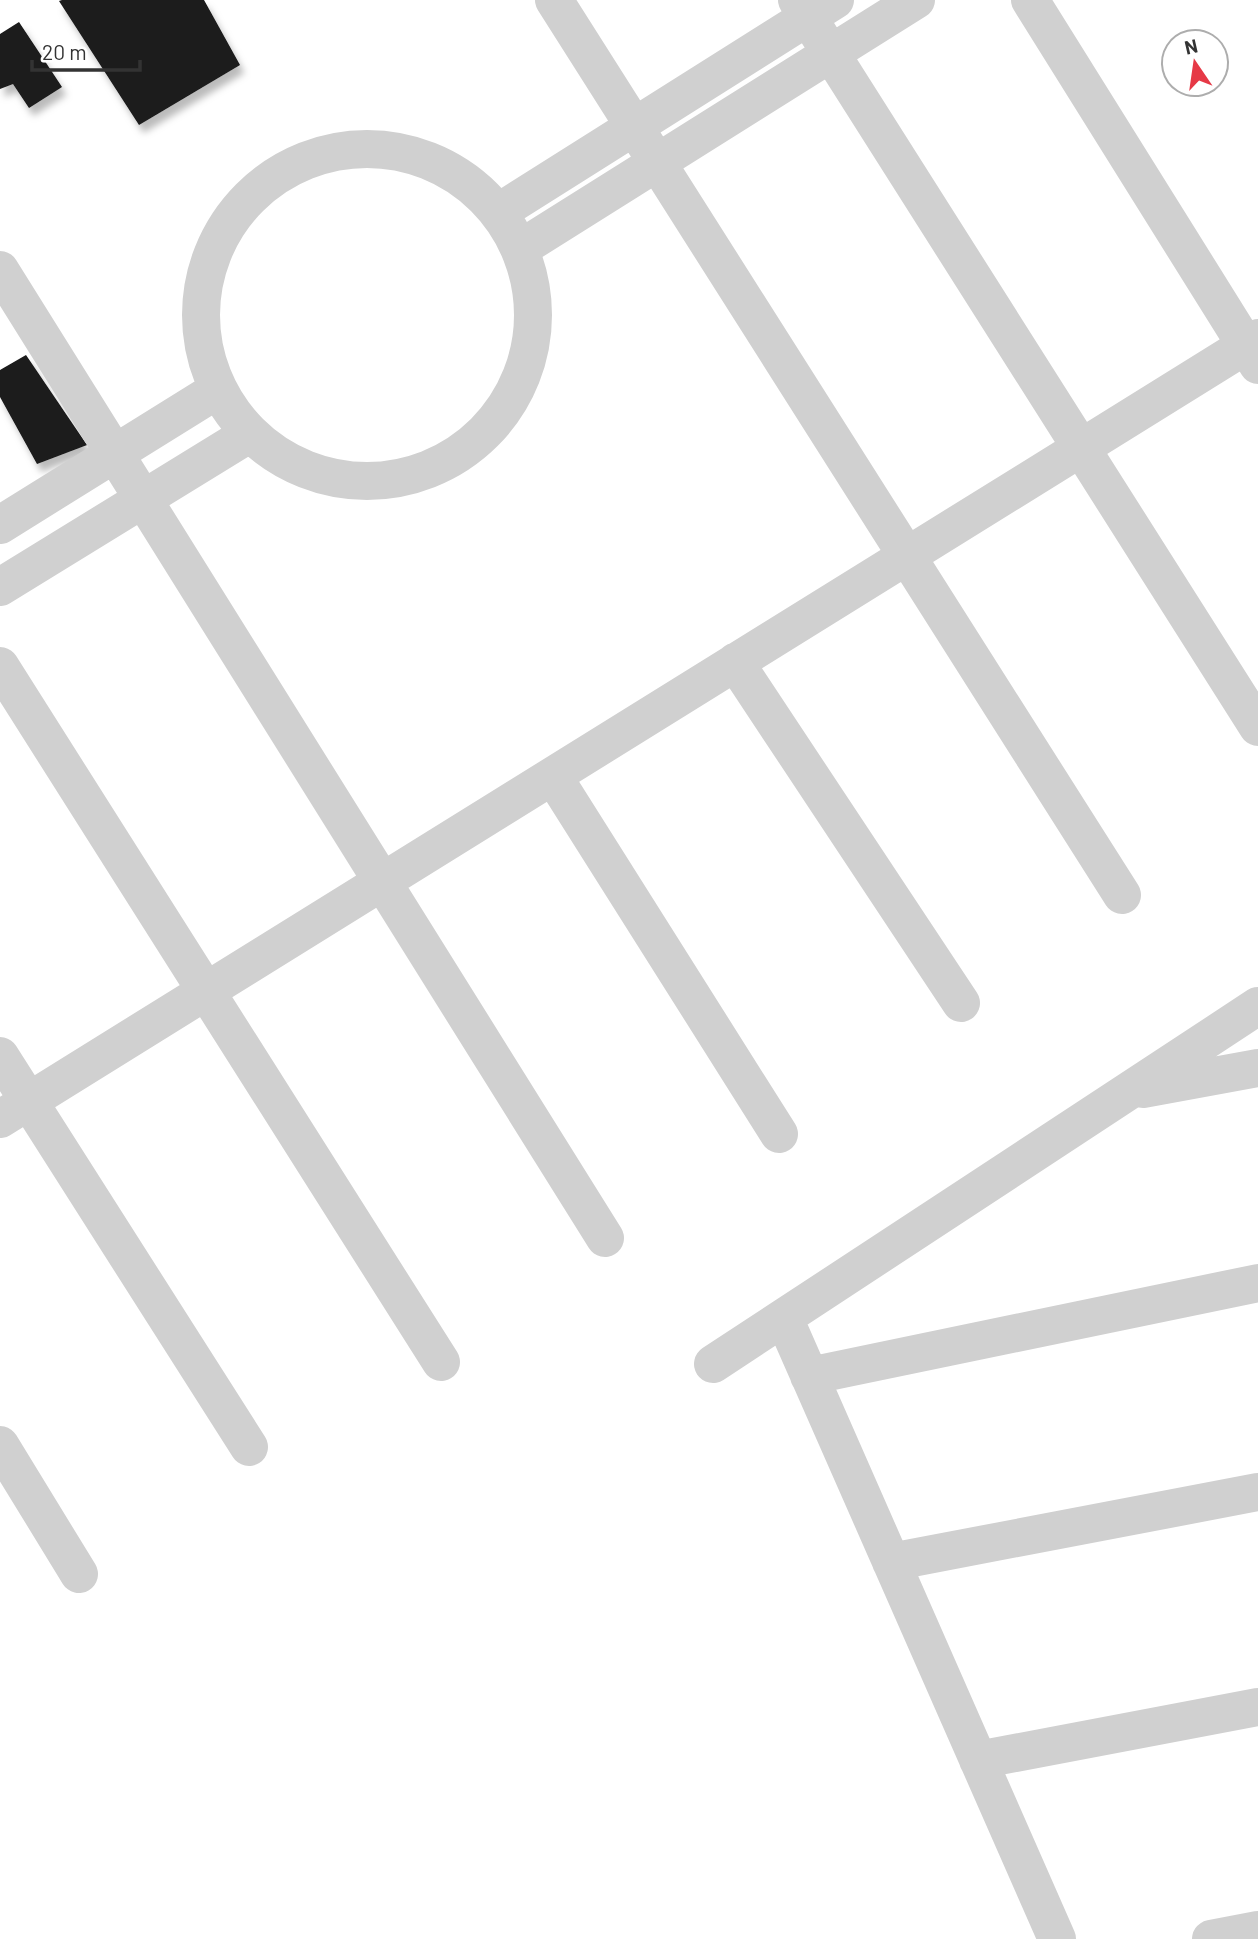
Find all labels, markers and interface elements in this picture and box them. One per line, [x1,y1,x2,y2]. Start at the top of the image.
scale bar [32,28,140,72]
north arrow [1160,28,1230,98]
text: N [1182,33,1200,59]
text: 20 m [42,39,87,64]

